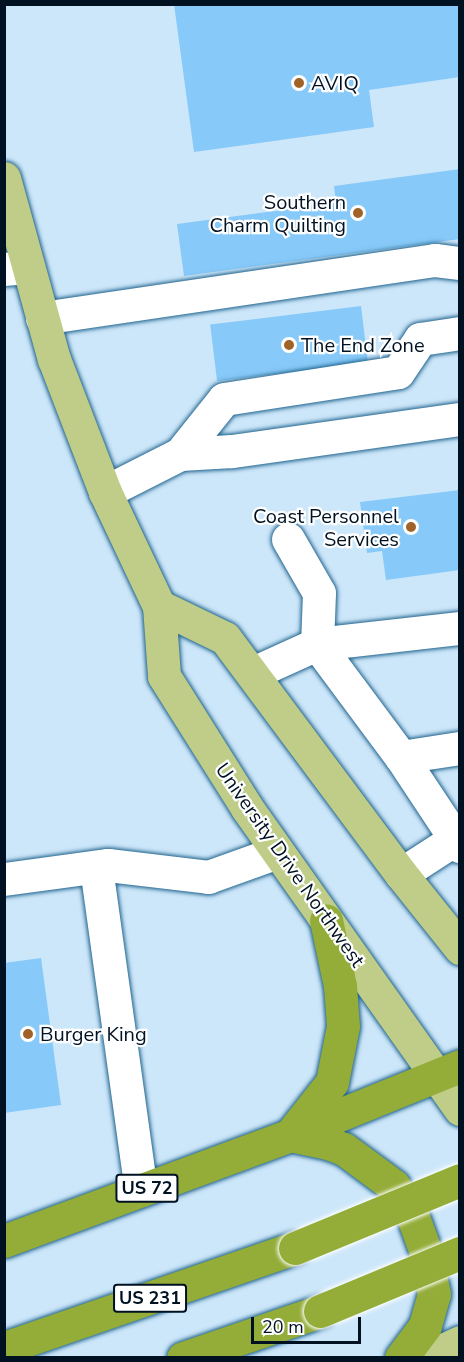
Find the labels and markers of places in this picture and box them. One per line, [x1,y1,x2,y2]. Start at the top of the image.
place label: AVIQ [311,71,359,95]
marker: AVIQ [292,76,306,90]
place label: Southern Charm Quilting [209,190,346,237]
marker: Southern Charm Quilting [351,206,365,220]
place label: The End Zone [301,333,425,357]
marker: The End Zone [282,338,296,352]
place label: Coast Personnel Services [253,504,399,551]
marker: Coast Personnel Services [404,520,418,534]
place label: Burger King [40,1022,147,1046]
marker: Burger King [21,1027,35,1041]

